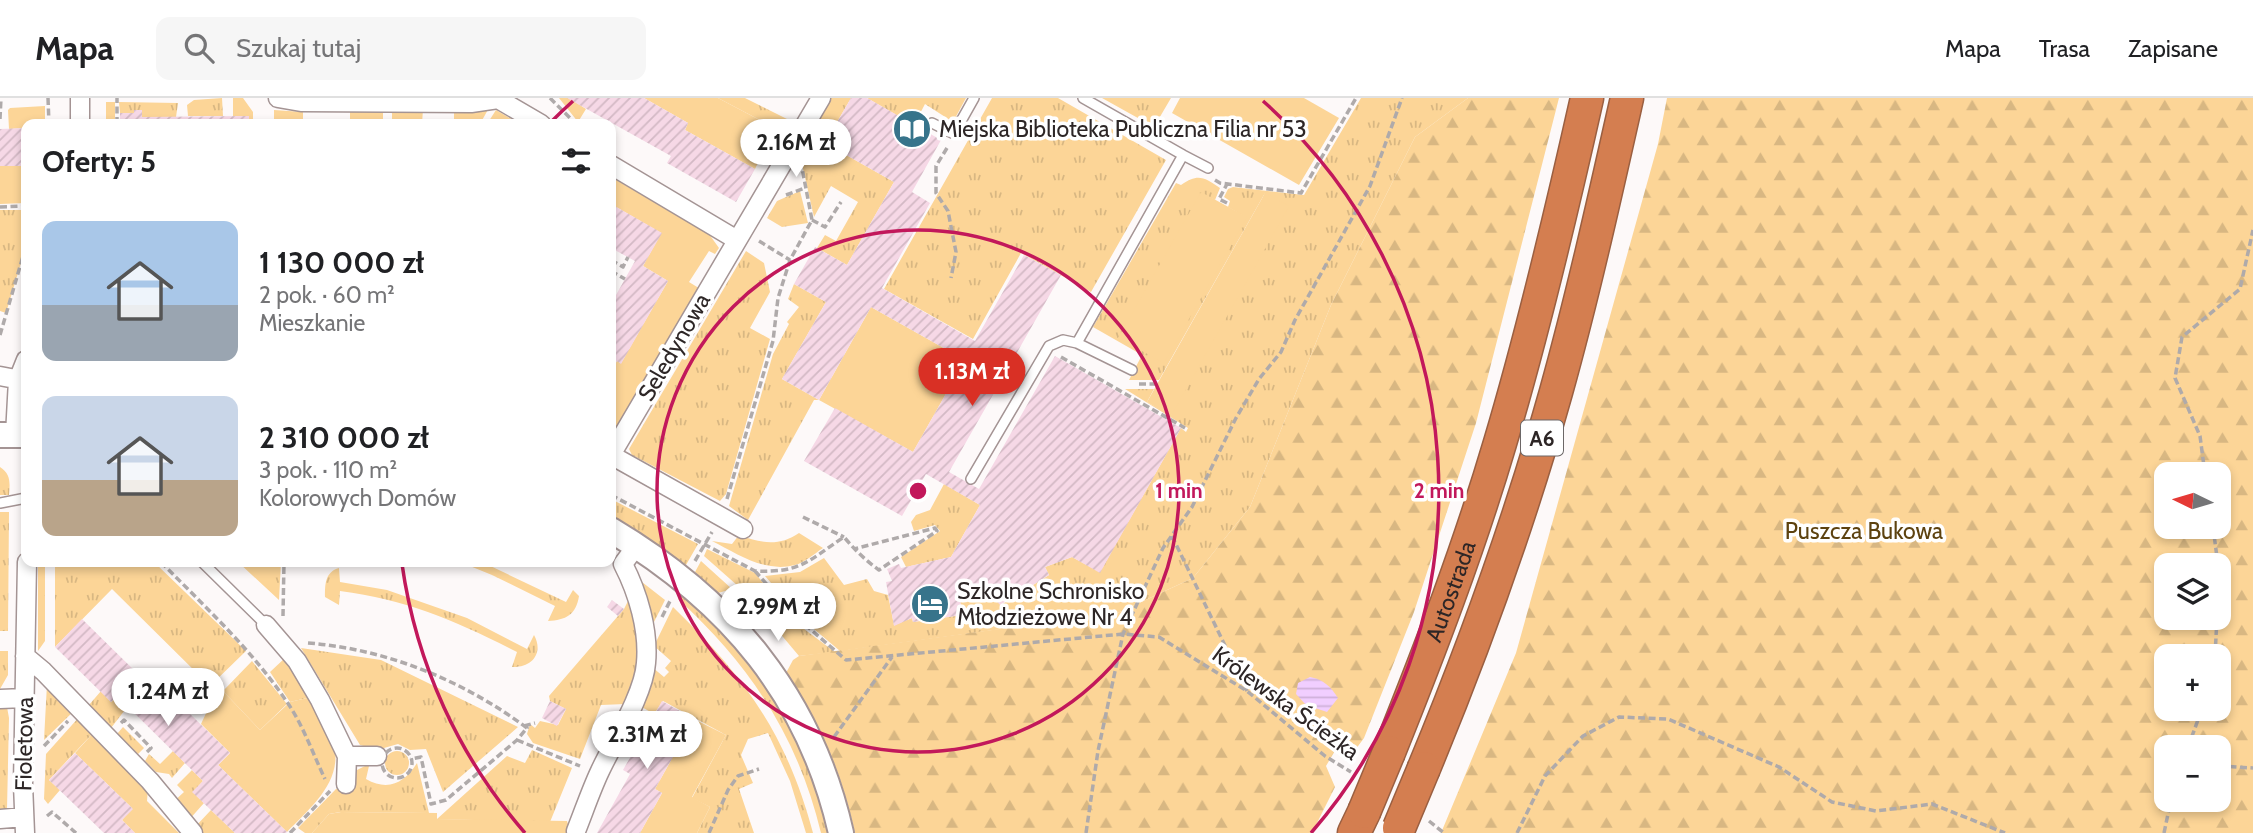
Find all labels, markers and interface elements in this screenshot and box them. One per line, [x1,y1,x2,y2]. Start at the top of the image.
search box [156,17,646,80]
text: Mapa [35,28,114,68]
icon: search [180,29,218,67]
text: Szukaj tutaj [236,32,361,64]
text: Mapa [1945,34,2001,63]
text: Trasa [2039,34,2090,63]
text: Zapisane [2128,34,2218,63]
library icon: Miejska Biblioteka Publiczna Filia nr 53 [891,108,933,150]
place label: Miejska Biblioteka Publiczna Filia nr 53 [939,115,1307,143]
pin: 2.16M zł [724,120,868,179]
text: 2.16M zł [756,128,836,156]
icon: filters [557,142,595,180]
text: Oferty: 5 [42,143,156,180]
text: 1 130 000 zł [259,244,424,281]
icon: home [98,249,182,333]
text: 2 pok. · 60 m² [259,281,395,309]
street label: Seledynowa [632,288,716,406]
text: Mieszkanie [259,309,365,337]
pin: 1.13M zł [900,348,1044,408]
text: 1.13M zł [934,357,1010,385]
text: 2 310 000 zł [259,419,429,456]
road number: A6 [1521,420,1563,456]
icon: home [98,424,182,508]
text: 3 pok. · 110 m² [259,456,397,484]
north arrow [2154,462,2231,539]
map controls [2154,462,2231,812]
text: 1 min [1155,478,1203,503]
text: 2 min [1414,478,1464,503]
centre of rings [906,479,930,503]
text: Kolorowych Domów [259,484,456,512]
park label: Puszcza Bukowa [1785,517,1943,545]
street label: Autostrada [1419,537,1482,646]
button: layers [2154,553,2231,630]
place label: Szkolne Schronisko Młodzieżowe Nr 4 [957,577,1144,631]
hotel icon: Szkolne Schronisko Młodzieżowe Nr 4 [909,583,951,625]
pin: 2.99M zł [706,584,850,643]
text: 2.99M zł [736,592,820,620]
street label: Królewska Ścieżka [1207,640,1365,766]
button: + [2154,644,2231,721]
pin: 1.24M zł [96,668,240,728]
text: 1.24M zł [127,677,209,705]
street label: Fioletowa [9,697,39,791]
pin: 2.31M zł [575,712,719,771]
text: 2.31M zł [607,720,687,748]
button: − [2154,735,2231,812]

